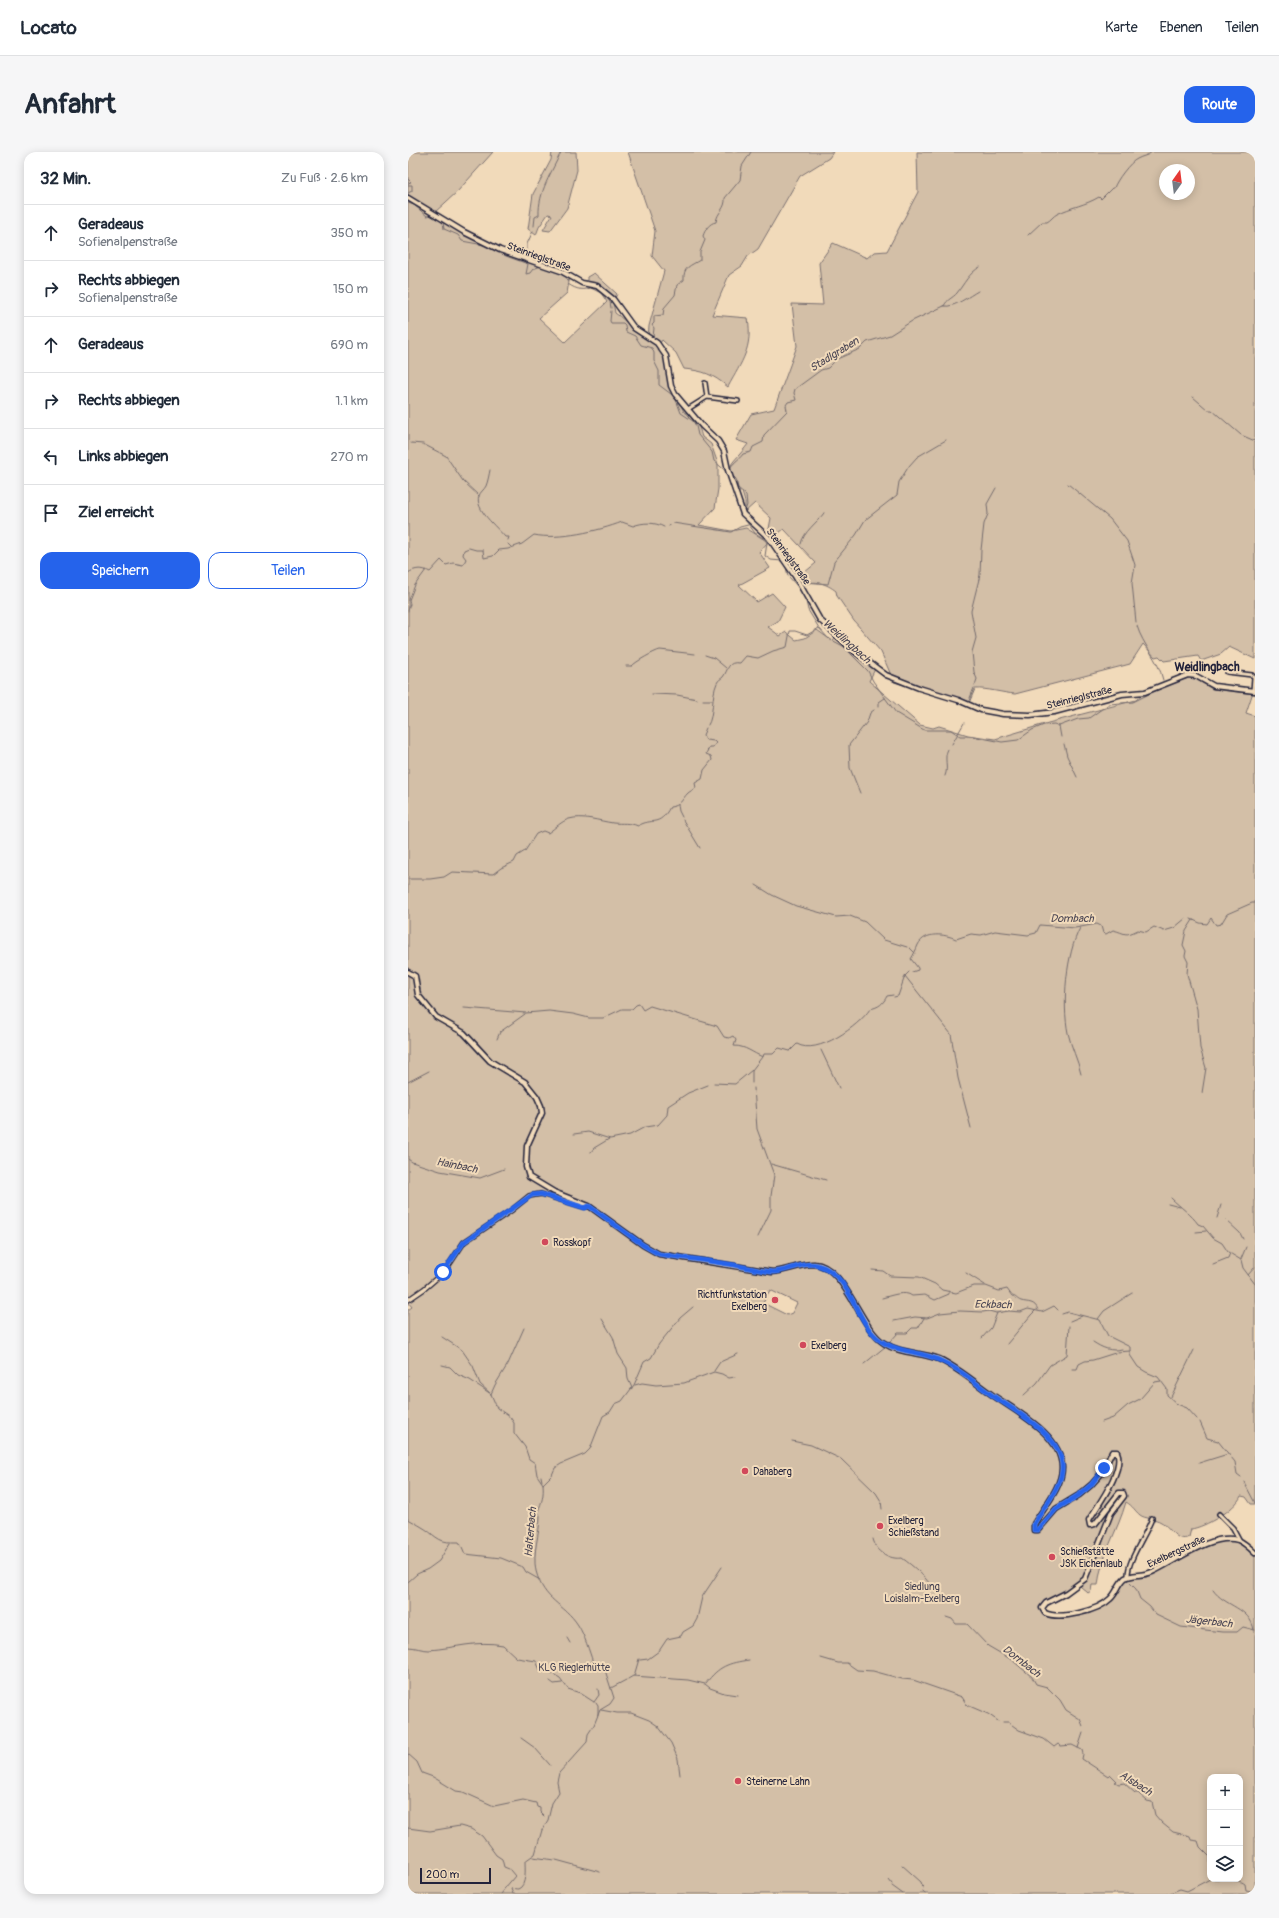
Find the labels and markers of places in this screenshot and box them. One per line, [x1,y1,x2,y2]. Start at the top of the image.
marker: Rosskopf [540,1237,550,1247]
place label: Rosskopf [553,1237,592,1249]
place label: Richtfunkstation Exelberg [698,1289,767,1313]
marker: Richtfunkstation Exelberg [770,1295,780,1305]
marker: Exelberg [798,1340,808,1350]
place label: Exelberg [811,1340,846,1352]
marker: Dahaberg [740,1466,750,1476]
place label: Dahaberg [753,1466,792,1478]
place label: Exelberg Schießstand [888,1515,939,1539]
marker: Exelberg Schießstand [875,1521,885,1531]
place label: Schießstätte JSK Eichenlaub [1060,1546,1123,1570]
marker: Schießstätte JSK Eichenlaub [1047,1552,1057,1562]
marker: Steinerne Lahn [733,1776,743,1786]
place label: Steinerne Lahn [746,1776,810,1788]

